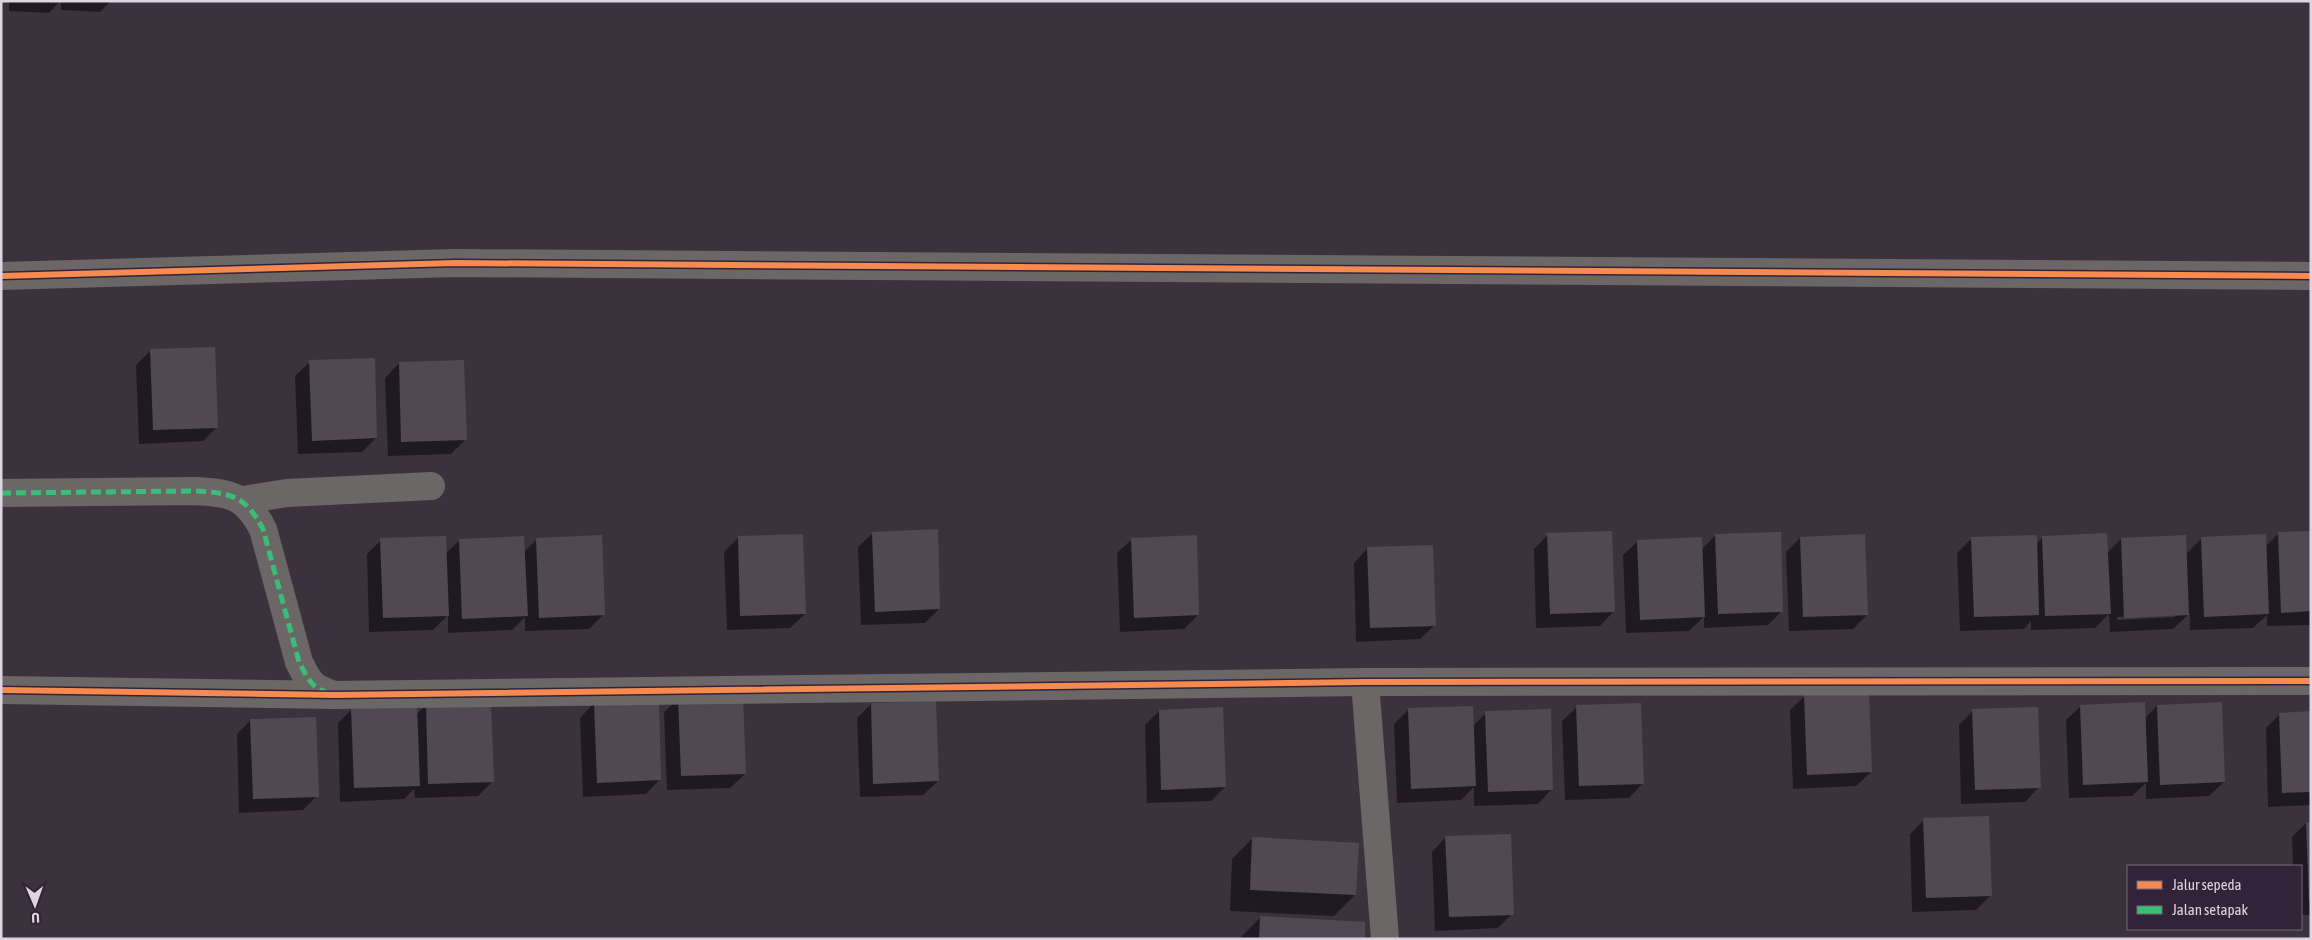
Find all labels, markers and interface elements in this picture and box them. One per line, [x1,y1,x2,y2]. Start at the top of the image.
legend [2127,865,2302,930]
text: Jalur sepeda [2172,876,2242,893]
north arrow [10,880,60,930]
text: Jalan setapak [2172,901,2249,918]
text: U [31,910,40,926]

